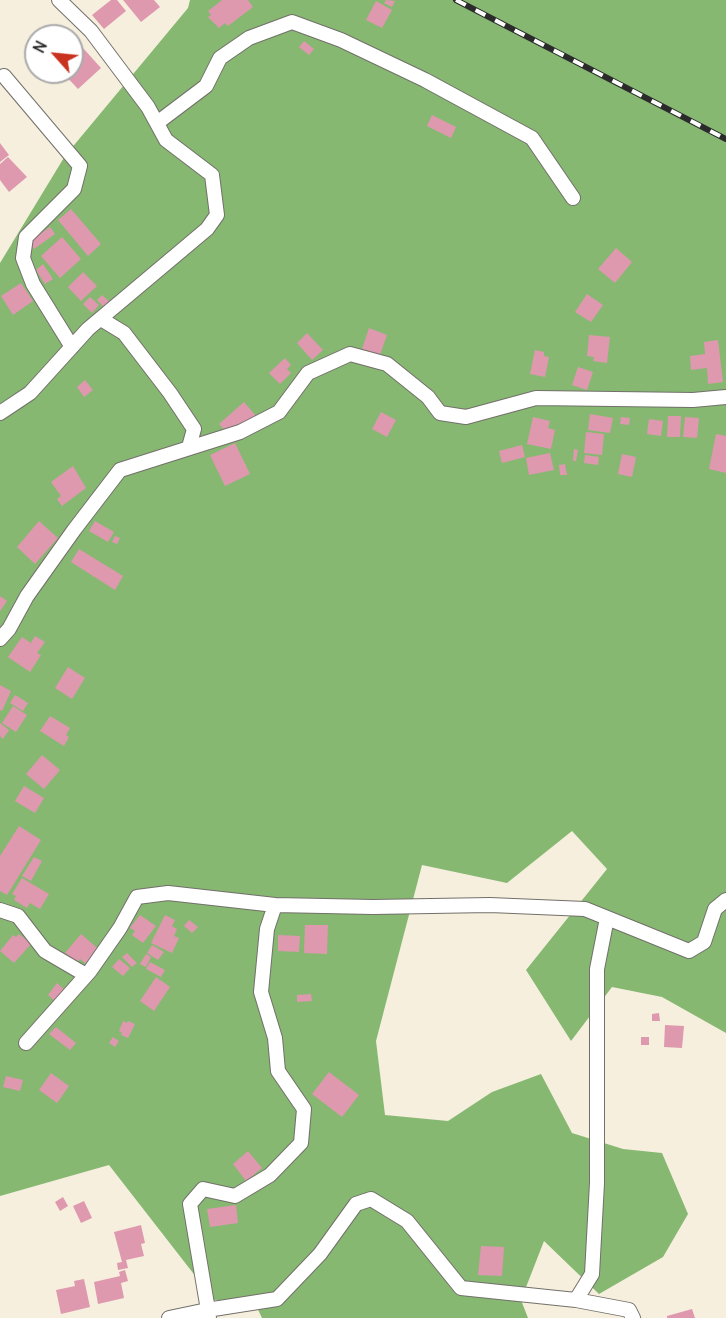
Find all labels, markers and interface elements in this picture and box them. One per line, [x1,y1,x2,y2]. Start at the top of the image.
north arrow [24,24,84,84]
text: N [28,37,51,56]

